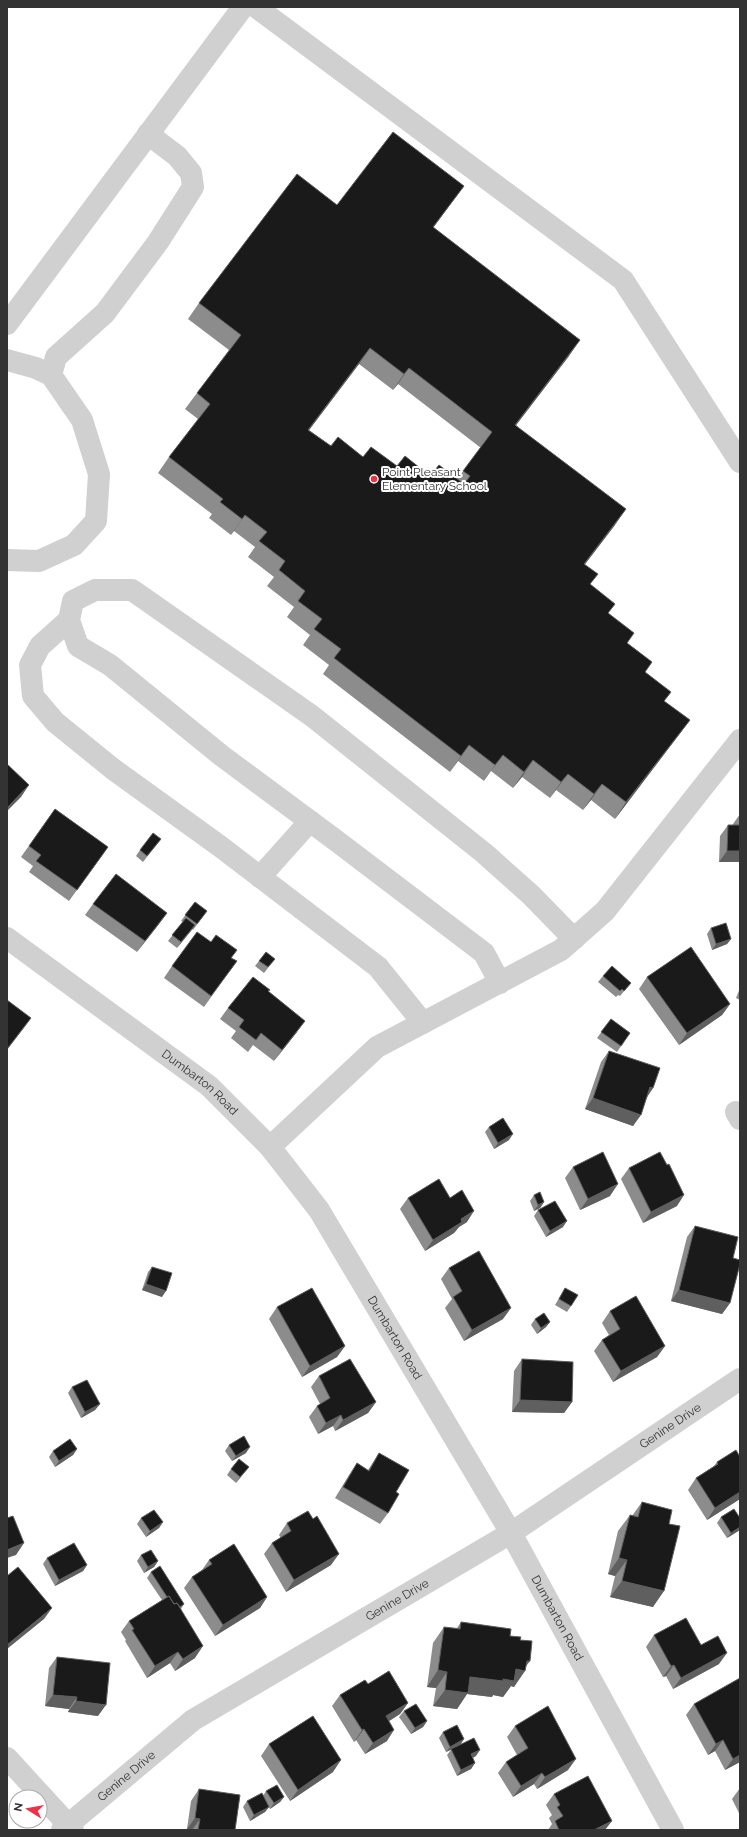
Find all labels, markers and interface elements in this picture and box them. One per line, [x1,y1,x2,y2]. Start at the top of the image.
place label: Point Pleasant Elementary School [382,465,488,493]
marker: Point Pleasant Elementary School [369,474,379,484]
street label: Dumbarton Road [159,1047,241,1118]
street label: Dumbarton Road [365,1293,425,1382]
street label: Genine Drive [637,1400,704,1451]
street label: Dumbarton Road [528,1573,586,1663]
street label: Genine Drive [363,1576,431,1624]
street label: Genine Drive [95,1748,158,1804]
north arrow [8,1789,48,1829]
text: N [11,1802,26,1813]

